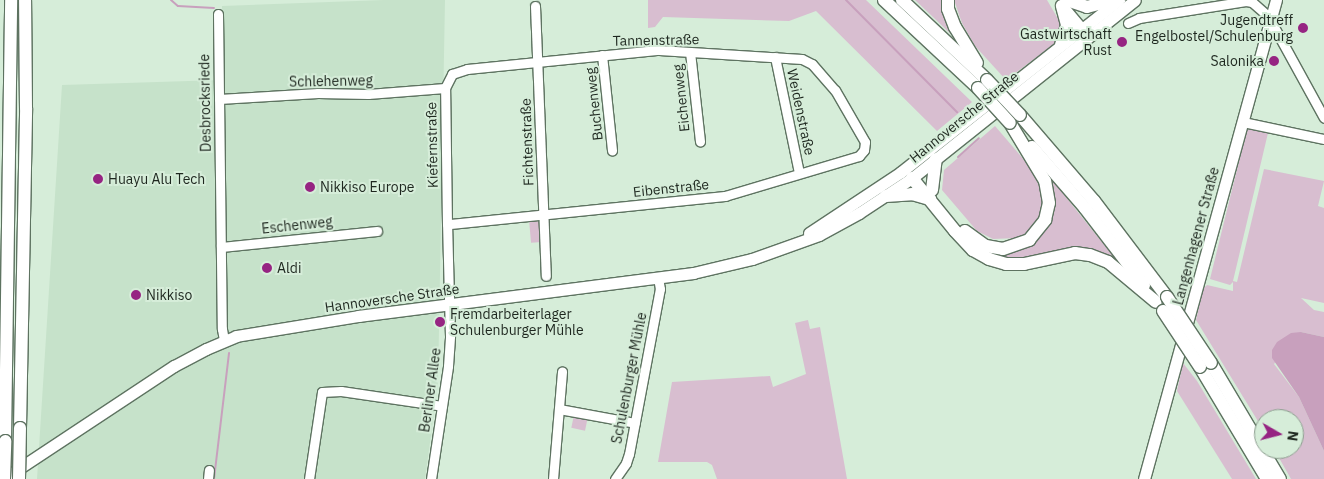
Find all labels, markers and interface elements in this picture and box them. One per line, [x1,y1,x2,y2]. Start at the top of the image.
place label: Jugendtreff Engelbostel/Schulenburg [1135,12,1293,44]
marker: Jugendtreff Engelbostel/Schulenburg [1297,22,1309,34]
place label: Gastwirtschaft Rust [1020,26,1112,58]
street label: Tannenstraße [612,31,700,49]
marker: Gastwirtschaft Rust [1116,36,1128,48]
place label: Salonika [1211,53,1264,69]
street label: Desbrocksriede [196,54,214,152]
marker: Salonika [1268,55,1280,67]
street label: Eichenweg [669,63,693,133]
street label: Buchenweg [582,67,606,141]
street label: Weidenstraße [784,67,818,157]
street label: Hannoversche Straße [906,68,1022,166]
street label: Schlehenweg [289,72,373,90]
street label: Fichtenstraße [517,98,537,186]
street label: Kiefernstraße [423,102,441,188]
street label: Langenhagener Straße [1169,165,1223,307]
place label: Huayu Alu Tech [108,171,205,187]
marker: Huayu Alu Tech [92,173,104,185]
street label: Eibenstraße [632,176,710,200]
place label: Nikkiso Europe [320,179,414,195]
marker: Nikkiso Europe [304,181,316,193]
street label: Eschenweg [261,213,333,237]
place label: Aldi [277,260,301,276]
marker: Aldi [261,262,273,274]
street label: Hannoversche Straße [324,280,460,316]
place label: Nikkiso [146,287,192,303]
marker: Nikkiso [130,289,142,301]
place label: Fremdarbeiterlager Schulenburger Mühle [450,306,584,338]
street label: Schulenburger Mühle [608,311,650,445]
marker: Fremdarbeiterlager Schulenburger Mühle [434,316,446,328]
street label: Berliner Allee [416,347,444,433]
north arrow [1254,409,1304,459]
text: N [1283,430,1302,442]

